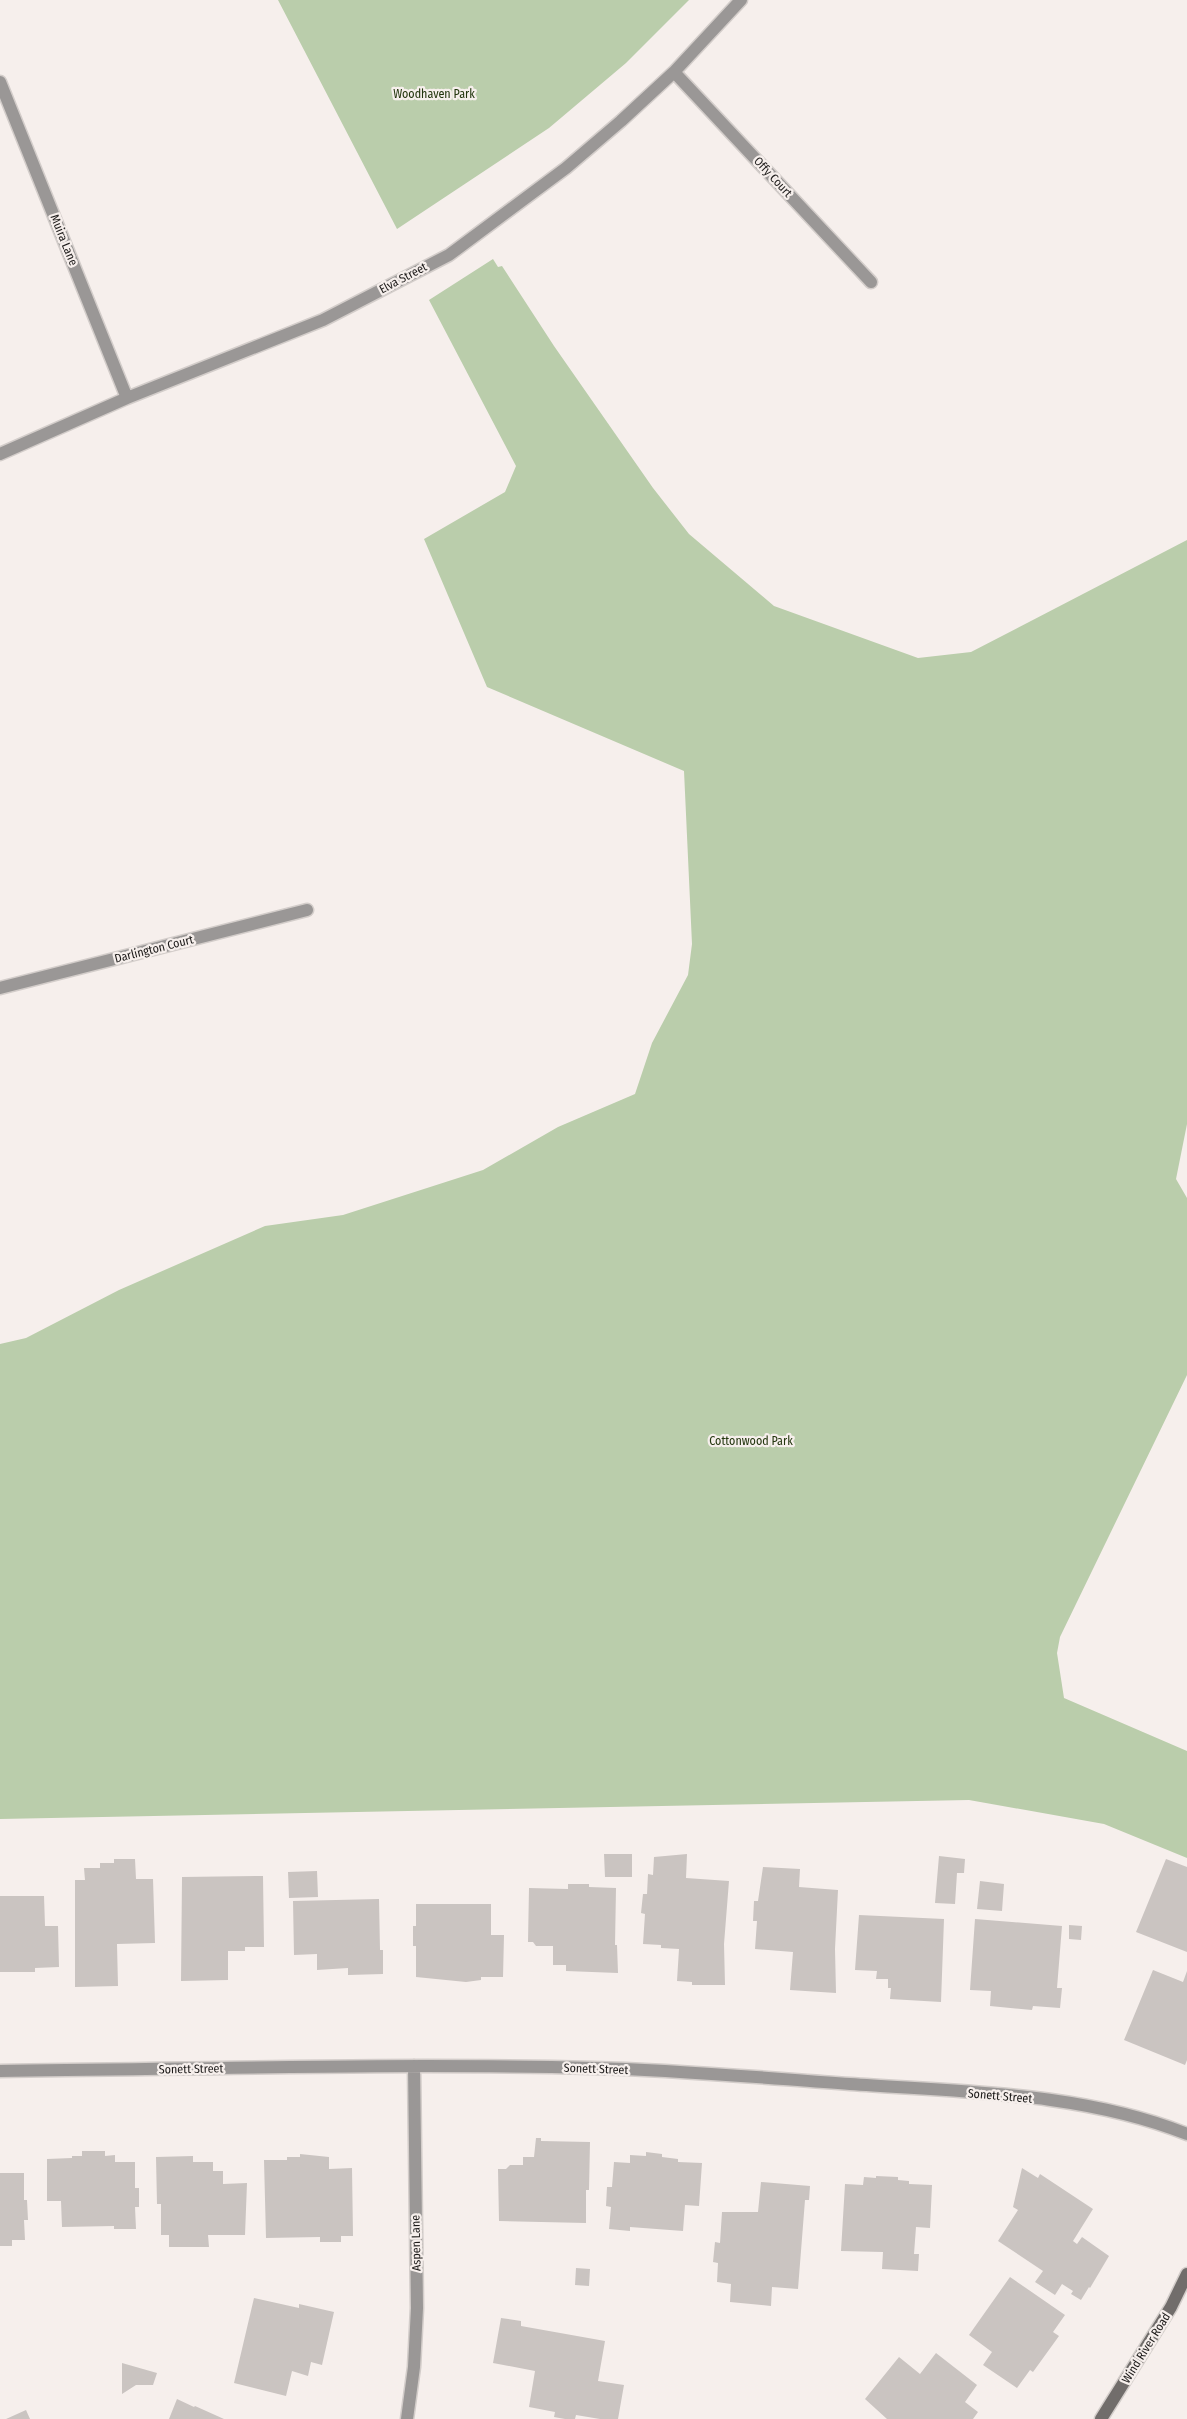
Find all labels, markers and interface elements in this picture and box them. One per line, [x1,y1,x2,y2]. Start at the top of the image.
park label: Woodhaven Park [393,87,475,101]
street label: Offy Court [751,154,795,200]
street label: Muira Lane [47,212,81,268]
street label: Elva Street [377,260,429,296]
street label: Darlington Court [113,932,195,966]
park label: Cottonwood Park [709,1434,793,1448]
street label: Sonett Street [159,2061,224,2077]
street label: Sonett Street [563,2061,629,2077]
street label: Sonett Street [967,2086,1033,2106]
street label: Aspen Lane [409,2215,423,2271]
street label: Wind River Road [1119,2310,1173,2386]

